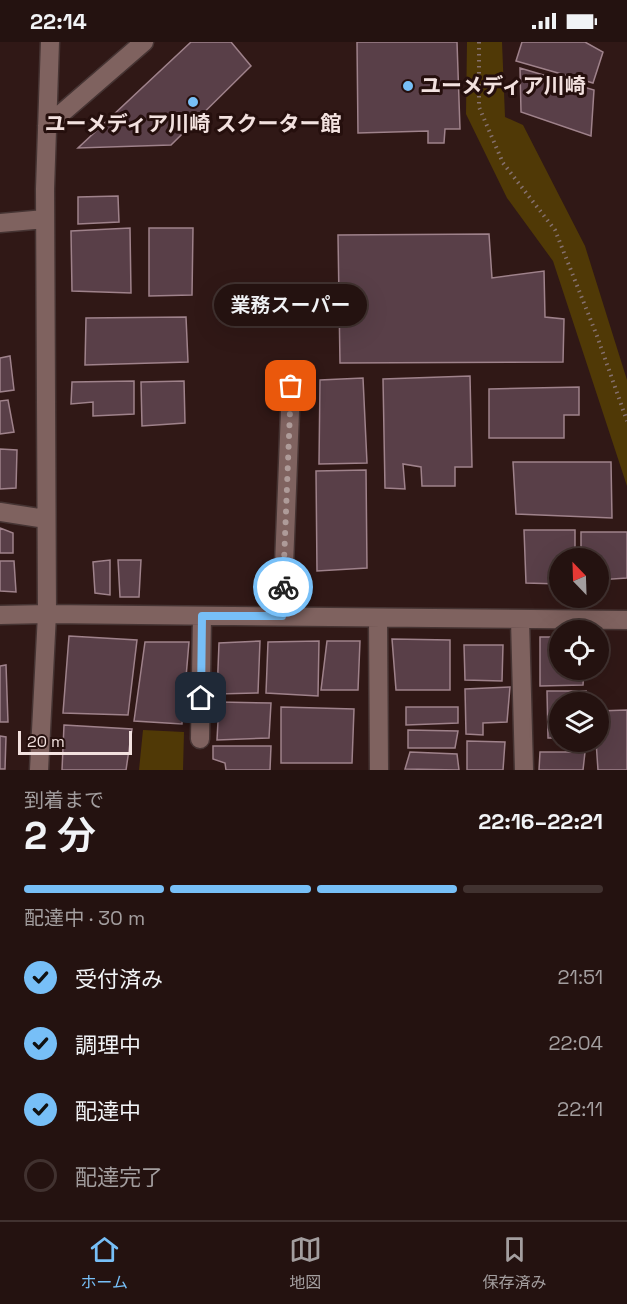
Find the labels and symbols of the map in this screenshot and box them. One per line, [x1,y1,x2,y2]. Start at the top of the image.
place label: ユーメディア川崎 [420,72,586,99]
marker: ユーメディア川崎 [401,79,415,93]
marker: ユーメディア川崎 スクーター館 [186,95,200,109]
place label: ユーメディア川崎 スクーター館 [44,110,342,137]
callout: 業務スーパー [214,284,368,326]
pin [265,360,316,411]
north arrow [549,548,609,608]
courier [253,557,313,617]
pin [175,672,226,723]
scale bar [18,728,132,756]

